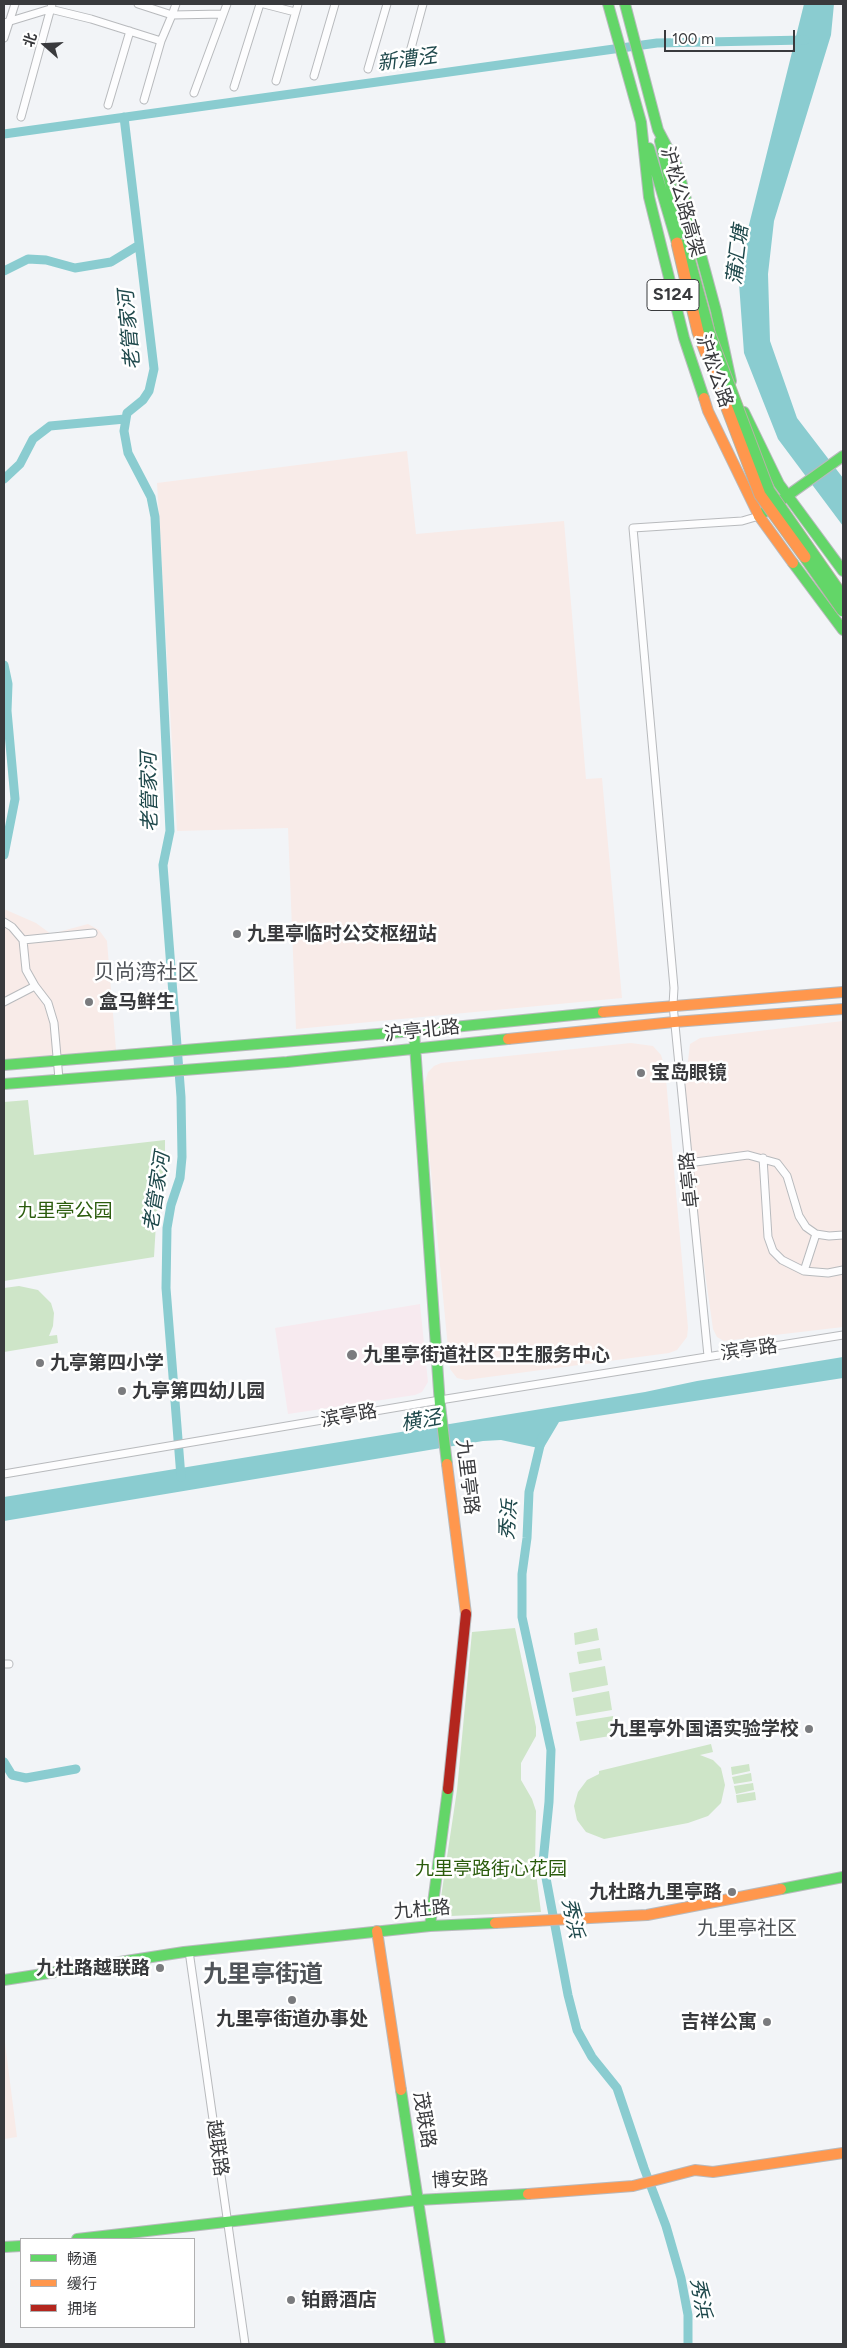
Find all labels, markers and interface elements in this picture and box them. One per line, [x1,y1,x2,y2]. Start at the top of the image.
north arrow [20,20,70,70]
scale bar [667,20,798,52]
text: 100 m [672,30,714,48]
text: 北 [20,31,41,49]
water label: 新漕泾 [376,44,438,76]
street label: 沪松公路高架 [655,144,709,260]
water label: 蒲汇塘 [722,224,754,286]
road number: S124 [647,280,699,310]
water label: 老管家河 [115,289,145,371]
street label: 沪松公路 [691,331,737,411]
water label: 老管家河 [137,752,163,832]
place label: 九里亭临时公交枢纽站 [247,923,437,945]
marker: 九里亭临时公交枢纽站 [231,928,243,940]
district label: 贝尚湾社区 [94,960,198,986]
place label: 盒马鲜生 [99,991,175,1013]
marker: 盒马鲜生 [83,996,95,1008]
street label: 沪亭北路 [383,1016,461,1046]
place label: 宝岛眼镜 [651,1062,727,1084]
marker: 宝岛眼镜 [635,1067,647,1079]
street label: 卓亭路 [676,1150,704,1210]
water label: 老管家河 [139,1151,175,1233]
park label: 九里亭公园 [18,1200,112,1222]
street label: 滨亭路 [719,1335,779,1365]
place label: 九里亭街道社区卫生服务中心 [363,1344,610,1366]
marker: 九里亭街道社区卫生服务中心 [345,1348,359,1362]
place label: 九亭第四小学 [50,1352,164,1374]
marker: 九亭第四小学 [34,1357,46,1369]
place label: 九亭第四幼儿园 [132,1380,265,1402]
marker: 九亭第四幼儿园 [116,1385,128,1397]
street label: 滨亭路 [319,1400,379,1432]
water label: 横泾 [399,1406,443,1436]
street label: 九里亭路 [451,1438,483,1516]
water label: 秀浜 [495,1499,523,1541]
place label: 九里亭外国语实验学校 [609,1718,799,1740]
marker: 九里亭外国语实验学校 [803,1723,815,1735]
park label: 九里亭路街心花园 [415,1858,567,1880]
place label: 九杜路九里亭路 [589,1881,722,1903]
marker: 九杜路九里亭路 [726,1886,738,1898]
street label: 九杜路 [393,1896,451,1924]
water label: 秀浜 [556,1896,588,1940]
district label: 九里亭社区 [697,1917,797,1941]
place label: 九杜路越联路 [36,1957,150,1979]
district label: 九里亭街道 [203,1961,323,1989]
marker: 九杜路越联路 [154,1962,166,1974]
marker: 九里亭街道办事处 [286,1994,298,2006]
place label: 九里亭街道办事处 [216,2008,368,2030]
place label: 吉祥公寓 [681,2011,757,2033]
marker: 吉祥公寓 [761,2016,773,2028]
street label: 茂联路 [408,2090,440,2150]
street label: 越联路 [202,2118,232,2178]
street label: 博安路 [431,2167,489,2193]
legend [20,2238,195,2328]
text: 畅通 [67,2250,97,2268]
text: 缓行 [67,2275,97,2293]
water label: 秀浜 [685,2276,715,2320]
place label: 铂爵酒店 [301,2289,377,2311]
marker: 铂爵酒店 [285,2294,297,2306]
text: 拥堵 [67,2300,97,2318]

